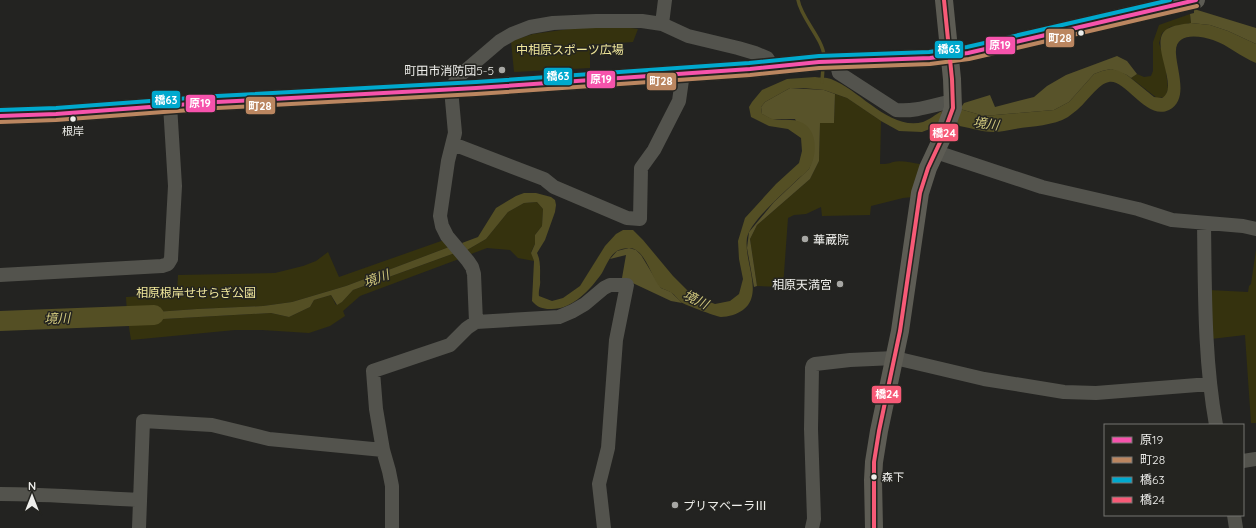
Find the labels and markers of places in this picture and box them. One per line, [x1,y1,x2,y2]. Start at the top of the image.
unlabelled marker [1076,28,1086,38]
place label: 町田市消防団5-5 [404,63,494,78]
marker: 町田市消防団5-5 [497,65,507,75]
marker: 根岸 [68,114,78,124]
place label: 根岸 [62,124,84,138]
place label: 華蔵院 [813,232,849,247]
marker: 華蔵院 [800,234,810,244]
place label: 相原天満宮 [772,277,832,292]
marker: 相原天満宮 [835,279,845,289]
place label: 森下 [882,470,904,484]
marker: 森下 [869,472,879,482]
place label: プリマベーラⅢ [683,498,767,513]
marker: プリマベーラⅢ [670,500,680,510]

